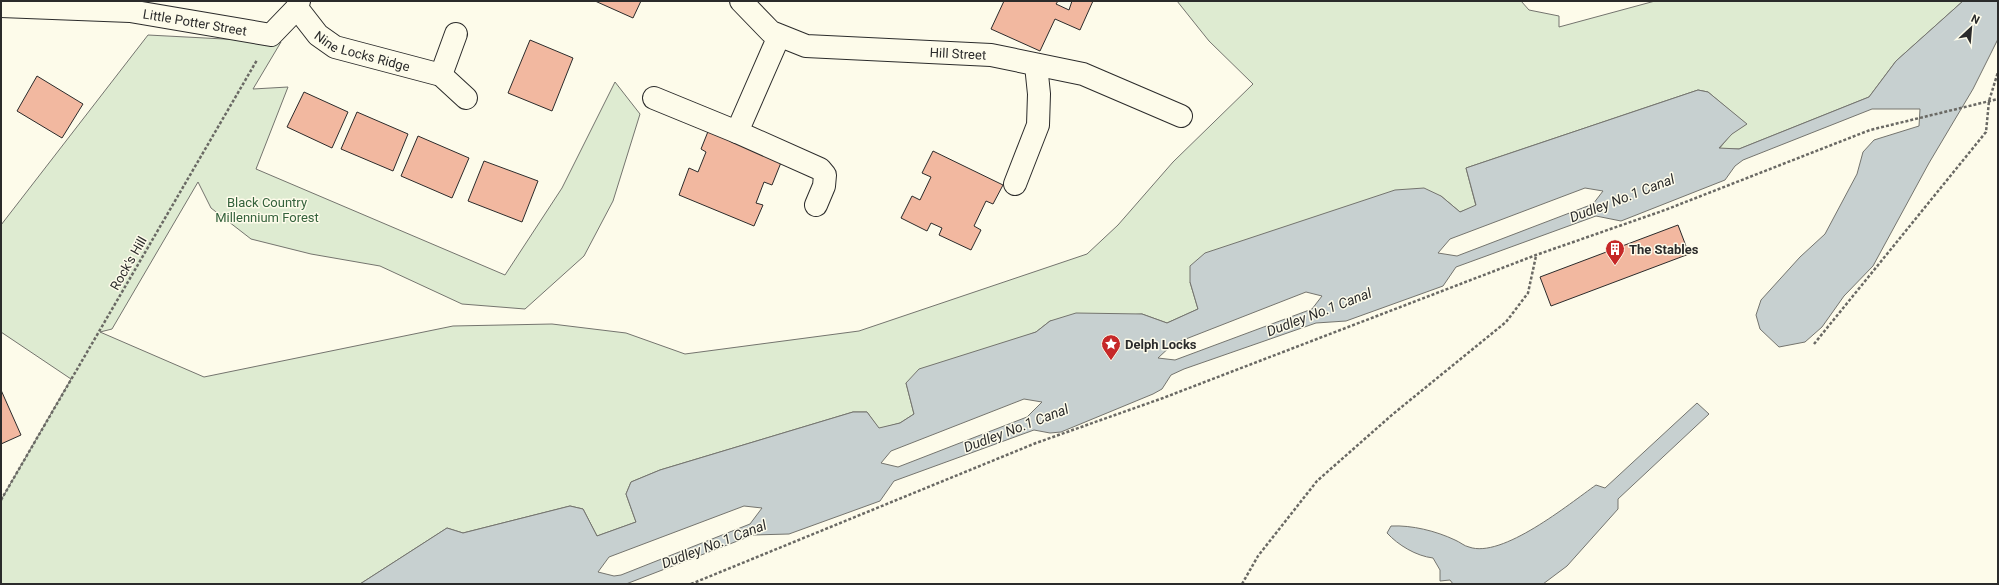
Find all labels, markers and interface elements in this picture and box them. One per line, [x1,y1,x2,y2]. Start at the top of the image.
street label: Little Potter Street [142,6,248,39]
north arrow [1951,8,1991,48]
text: N [1969,12,1982,27]
street label: Nine Locks Ridge [311,28,411,74]
street label: Hill Street [929,45,986,63]
water label: Dudley No.1 Canal [1567,170,1677,225]
park label: Black Country Millennium Forest [215,195,319,225]
street label: Rock's Hill [107,234,150,293]
building icon: The Stables [1604,238,1626,266]
place label: The Stables [1629,242,1699,257]
water label: Dudley No.1 Canal [1264,284,1374,339]
place icon: Delph Locks [1100,333,1122,361]
place label: Delph Locks [1125,337,1197,352]
water label: Dudley No.1 Canal [961,400,1071,455]
water label: Dudley No.1 Canal [659,516,769,571]

